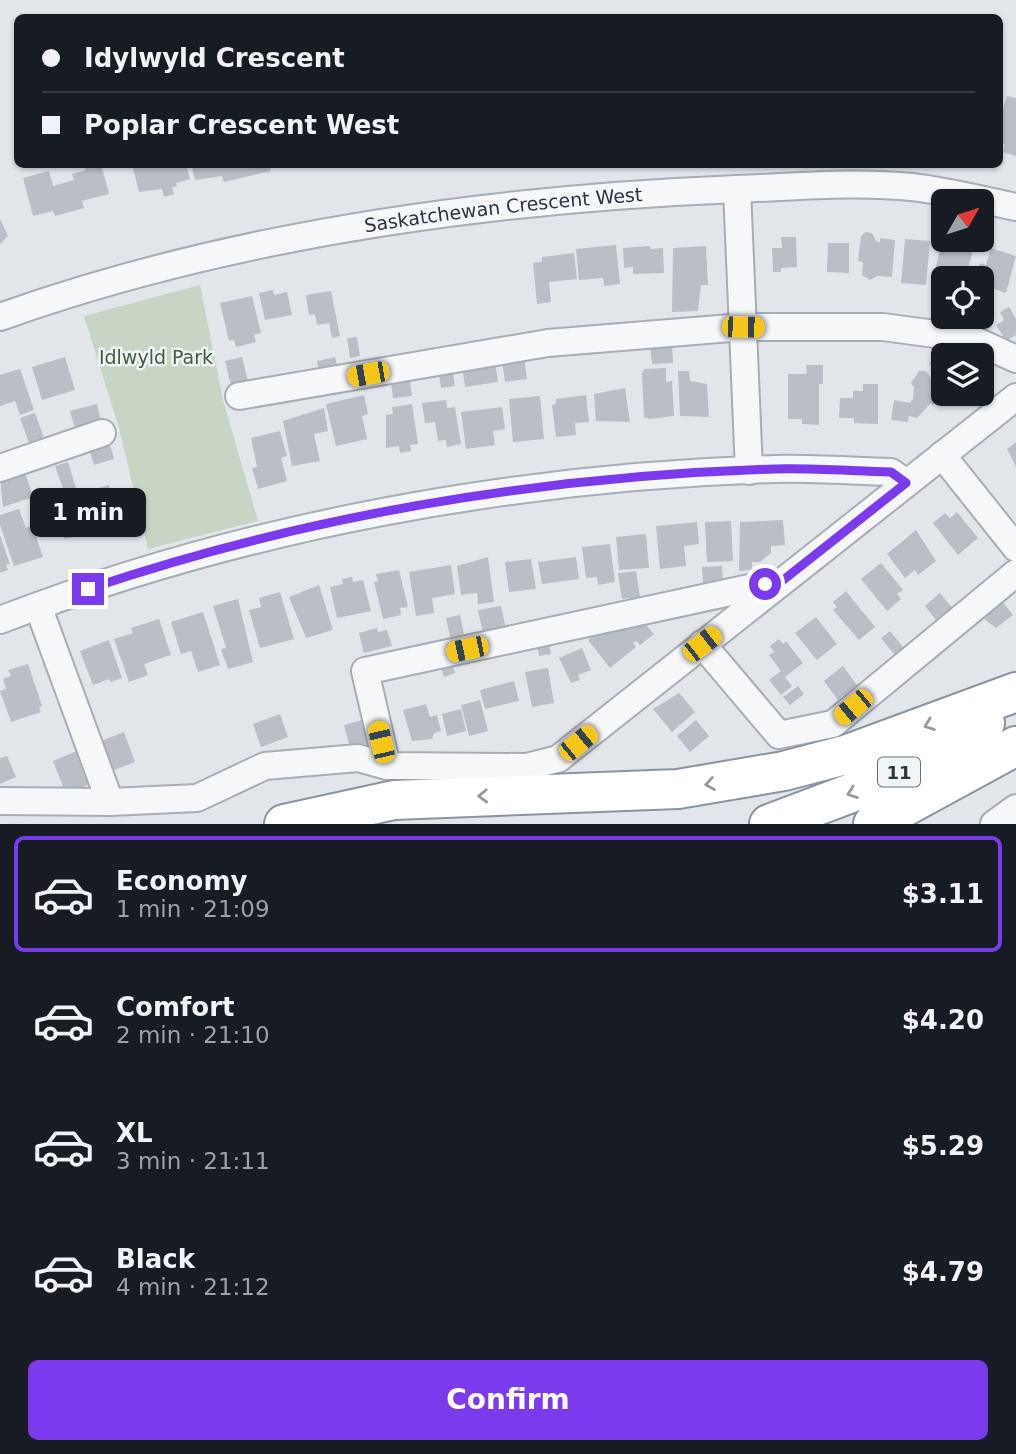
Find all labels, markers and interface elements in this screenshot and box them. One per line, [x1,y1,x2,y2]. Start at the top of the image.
text: Idylwyld Crescent [84,43,345,73]
text: Poplar Crescent West [84,110,399,140]
street label: Saskatchewan Crescent West [363,183,643,236]
north arrow [931,189,994,252]
map controls [931,189,994,406]
button: locate [931,266,994,329]
car [722,316,765,338]
button: layers [931,343,994,406]
park label: Idlwyld Park [99,346,213,368]
car [346,360,391,388]
callout: 1 min [30,488,146,536]
text: 1 min [52,499,124,525]
route start [749,568,781,600]
route end [72,573,104,605]
car [679,623,726,665]
car [445,634,490,664]
car [831,685,876,729]
one-way arrow [924,717,936,731]
car [367,719,396,765]
car [556,722,601,764]
road number: 11 [878,758,920,786]
one-way arrow [704,776,716,791]
one-way arrow [847,785,859,799]
one-way arrow [477,789,488,804]
icon: car [32,863,95,926]
text: Economy [116,866,247,896]
text: $3.11 [902,879,984,909]
text: 1 min · 21:09 [116,896,270,922]
icon: car [32,989,95,1052]
text: Comfort [116,992,234,1022]
text: $4.20 [902,1005,984,1035]
text: 2 min · 21:10 [116,1022,270,1048]
icon: car [32,1115,95,1178]
text: XL [116,1118,153,1148]
text: $5.29 [902,1131,984,1161]
text: 3 min · 21:11 [116,1148,270,1174]
icon: car [32,1241,95,1304]
text: Black [116,1244,195,1274]
text: $4.79 [902,1257,984,1287]
text: 4 min · 21:12 [116,1274,270,1300]
button: Confirm [28,1360,988,1440]

